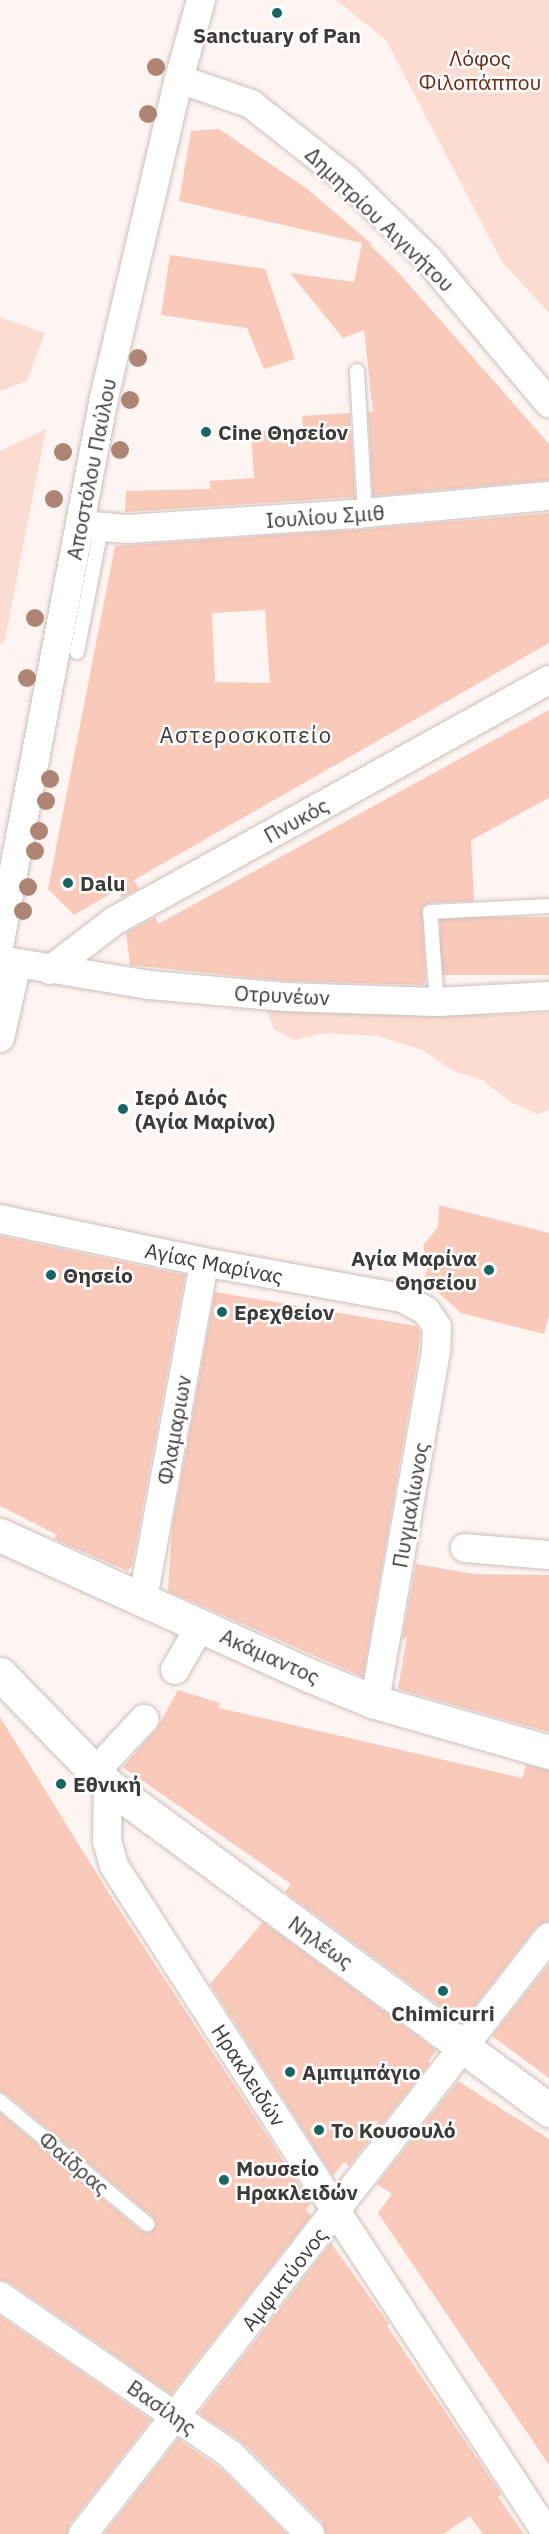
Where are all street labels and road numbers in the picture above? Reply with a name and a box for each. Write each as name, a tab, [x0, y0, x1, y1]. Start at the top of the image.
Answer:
street label: Δημητρίου Αιγινήτου	[300, 141, 460, 297]
street label: Αποστόλου Παύλου	[61, 376, 121, 562]
street label: Ιουλίου Σμιθ	[265, 499, 385, 533]
street label: Πνυκός	[259, 792, 333, 848]
street label: Οτρυνέων	[234, 980, 330, 1010]
street label: Αγίας Μαρίνας	[143, 1237, 285, 1289]
street label: Φλαμαριων	[152, 1373, 196, 1487]
street label: Πυγμαλίωνος	[387, 1440, 433, 1570]
street label: Ακάμαντος	[216, 1623, 324, 1689]
street label: Νηλέως	[284, 1910, 358, 1974]
street label: Ηρακλειδών	[207, 2019, 291, 2131]
street label: Φαίδρας	[34, 2126, 114, 2200]
street label: Αμφικτύονος	[236, 2222, 332, 2336]
street label: Βασίλης	[123, 2374, 201, 2440]

